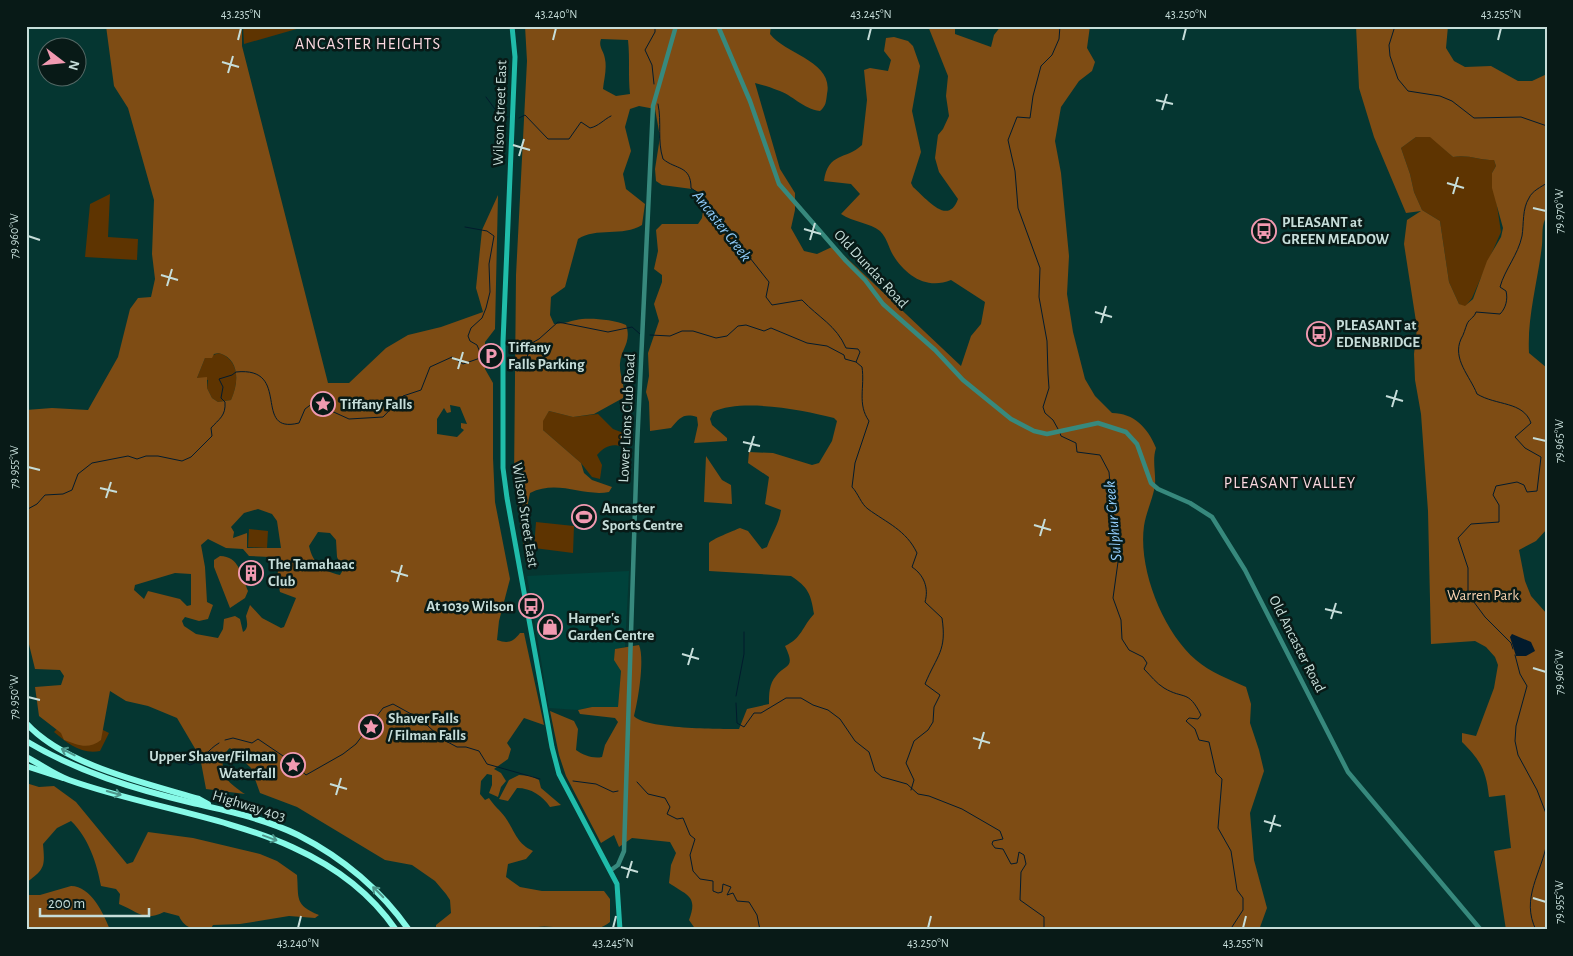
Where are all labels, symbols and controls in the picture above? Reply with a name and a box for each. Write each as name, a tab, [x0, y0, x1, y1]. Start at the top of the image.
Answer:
text: 43.235°N	[221, 8, 261, 20]
text: 43.240°N	[535, 8, 577, 20]
text: 43.245°N	[850, 8, 892, 20]
text: 43.250°N	[1165, 8, 1207, 20]
text: 43.255°N	[1481, 8, 1521, 20]
district label: ANCASTER HEIGHTS	[295, 36, 441, 52]
north arrow	[38, 38, 88, 88]
text: N	[65, 59, 82, 72]
street label: Wilson Street East	[491, 60, 509, 166]
water label: Ancaster Creek	[689, 187, 754, 264]
text: 79.970°W	[1553, 188, 1565, 233]
text: 79.960°W	[8, 213, 20, 259]
place label: PLEASANT at GREEN MEADOW	[1282, 215, 1389, 247]
bus stop icon: PLEASANT at GREEN MEADOW	[1251, 218, 1277, 244]
street label: Old Dundas Road	[831, 227, 911, 311]
place label: PLEASANT at EDENBRIDGE	[1336, 318, 1420, 350]
bus stop icon: PLEASANT at EDENBRIDGE	[1306, 321, 1332, 347]
place label: Tiffany Falls Parking	[508, 340, 585, 372]
parking icon: Tiffany Falls Parking	[478, 343, 504, 369]
street label: Lower Lions Club Road	[616, 353, 638, 483]
place icon: Tiffany Falls	[310, 391, 336, 417]
place label: Tiffany Falls	[340, 397, 413, 412]
text: 79.965°W	[1553, 419, 1565, 463]
text: 79.955°W	[8, 445, 20, 489]
street label: Wilson Street East	[509, 462, 541, 569]
district label: PLEASANT VALLEY	[1224, 475, 1356, 491]
water label: Sulphur Creek	[1102, 480, 1125, 562]
place label: Ancaster Sports Centre	[602, 501, 683, 533]
sports icon: Ancaster Sports Centre	[571, 504, 597, 530]
place label: The Tamahaac Club	[268, 557, 354, 589]
building icon: The Tamahaac Club	[238, 560, 264, 586]
park label: Warren Park	[1447, 588, 1519, 603]
bus stop icon: At 1039 Wilson	[518, 593, 544, 619]
street label: Old Ancaster Road	[1266, 593, 1328, 695]
place label: At 1039 Wilson	[426, 599, 514, 614]
place label: Harper's Garden Centre	[568, 611, 654, 643]
shop icon: Harper's Garden Centre	[537, 614, 563, 640]
text: 79.960°W	[1553, 649, 1565, 695]
text: 79.950°W	[8, 674, 20, 719]
place label: Shaver Falls / Filman Falls	[387, 711, 466, 743]
place icon: Shaver Falls / Filman Falls	[358, 714, 384, 740]
one-way arrow	[61, 747, 76, 756]
place label: Upper Shaver/Filman Waterfall	[149, 749, 276, 781]
place icon: Upper Shaver/Filman Waterfall	[280, 752, 306, 778]
one-way arrow	[106, 788, 122, 798]
street label: Highway 403	[211, 788, 287, 824]
one-way arrow	[262, 834, 277, 843]
text: 79.955°W	[1553, 880, 1565, 924]
scale bar	[40, 886, 149, 918]
one-way arrow	[372, 886, 384, 898]
text: 200 m	[48, 896, 85, 911]
text: 43.240°N	[277, 937, 319, 949]
text: 43.245°N	[592, 937, 634, 949]
text: 43.250°N	[907, 937, 949, 949]
text: 43.255°N	[1223, 937, 1263, 949]

